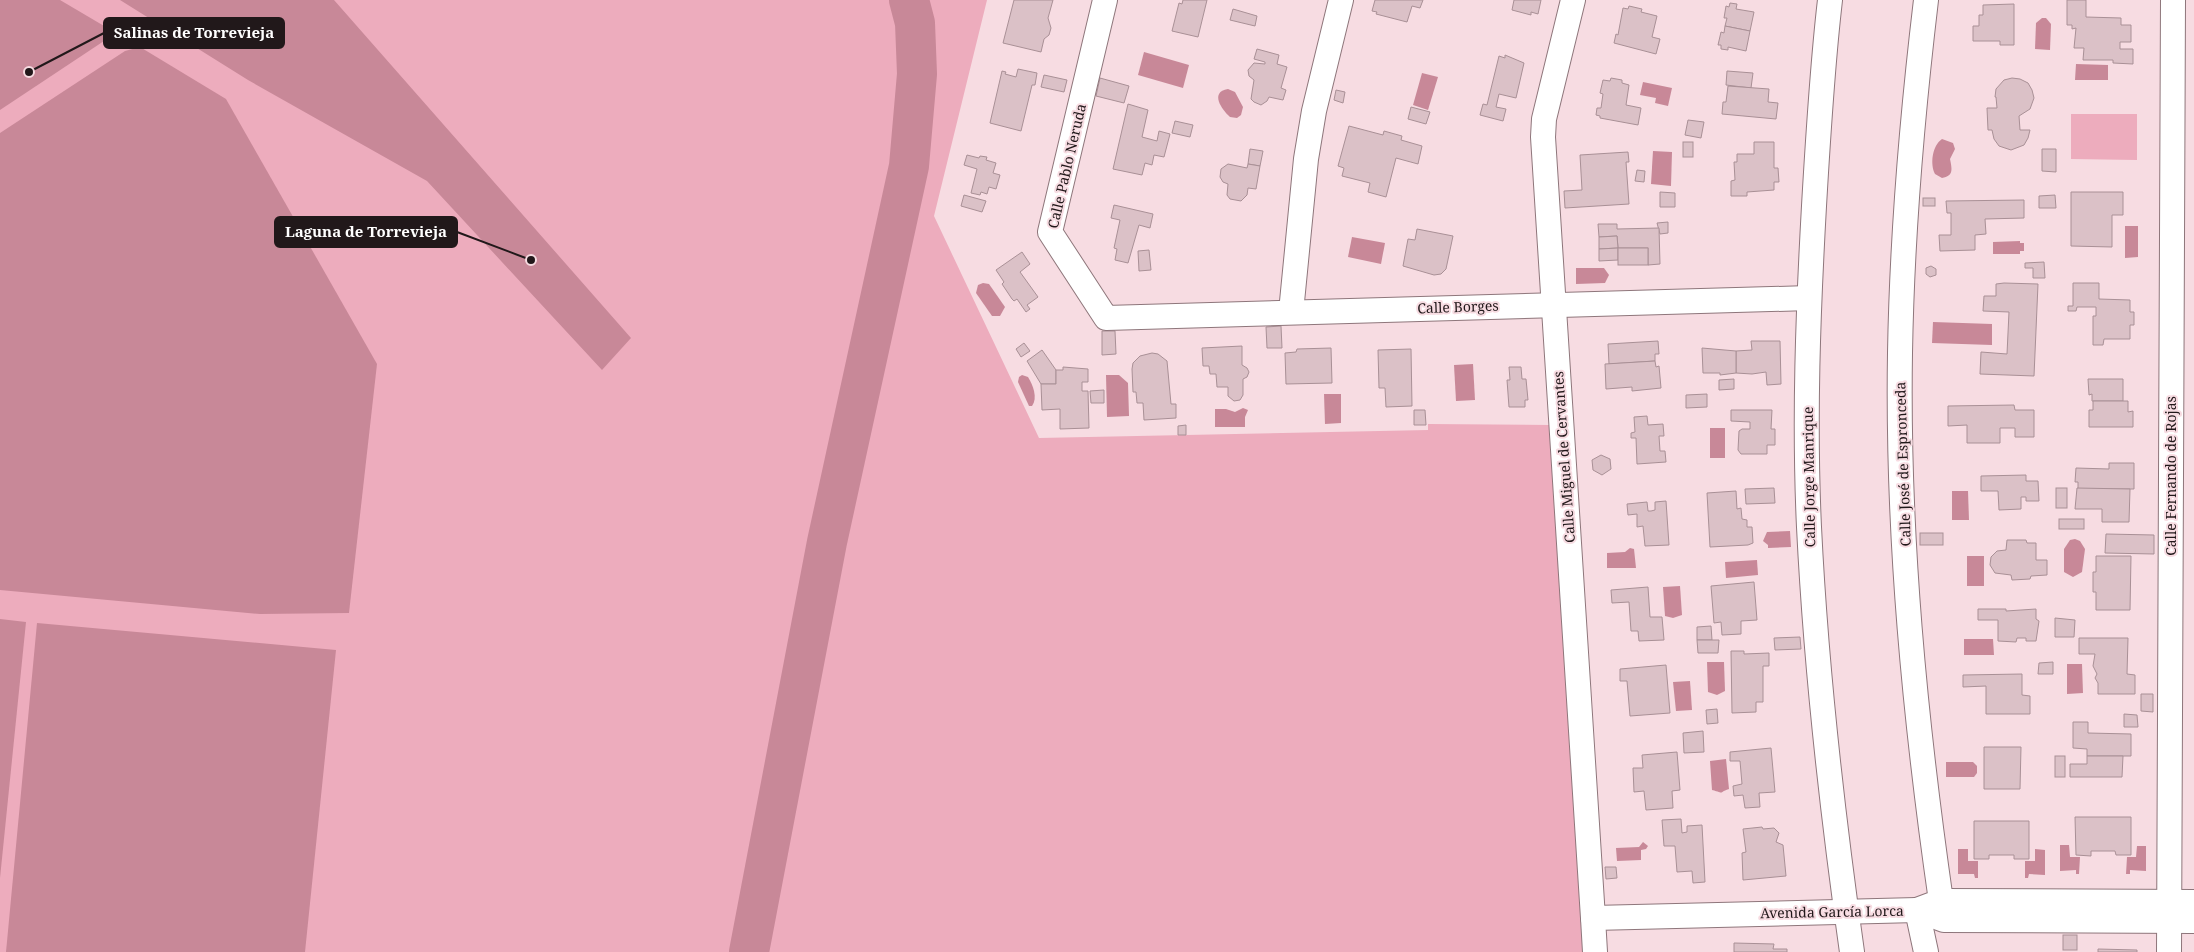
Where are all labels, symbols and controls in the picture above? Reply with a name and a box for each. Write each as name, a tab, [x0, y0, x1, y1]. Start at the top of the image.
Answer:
callout: Salinas de Torrevieja	[104, 18, 284, 48]
text: Salinas de Torrevieja	[114, 22, 274, 42]
street label: Calle Pablo Neruda	[1043, 102, 1090, 230]
callout: Laguna de Torrevieja	[275, 217, 457, 247]
text: Laguna de Torrevieja	[285, 221, 447, 241]
street label: Calle Borges	[1417, 296, 1499, 317]
street label: Calle Miguel de Cervantes	[1548, 371, 1579, 543]
street label: Calle José de Espronceda	[1890, 381, 1915, 547]
street label: Calle Fernando de Rojas	[2161, 396, 2180, 556]
street label: Calle Jorge Manrique	[1798, 406, 1819, 548]
street label: Avenida García Lorca	[1760, 901, 1904, 922]

